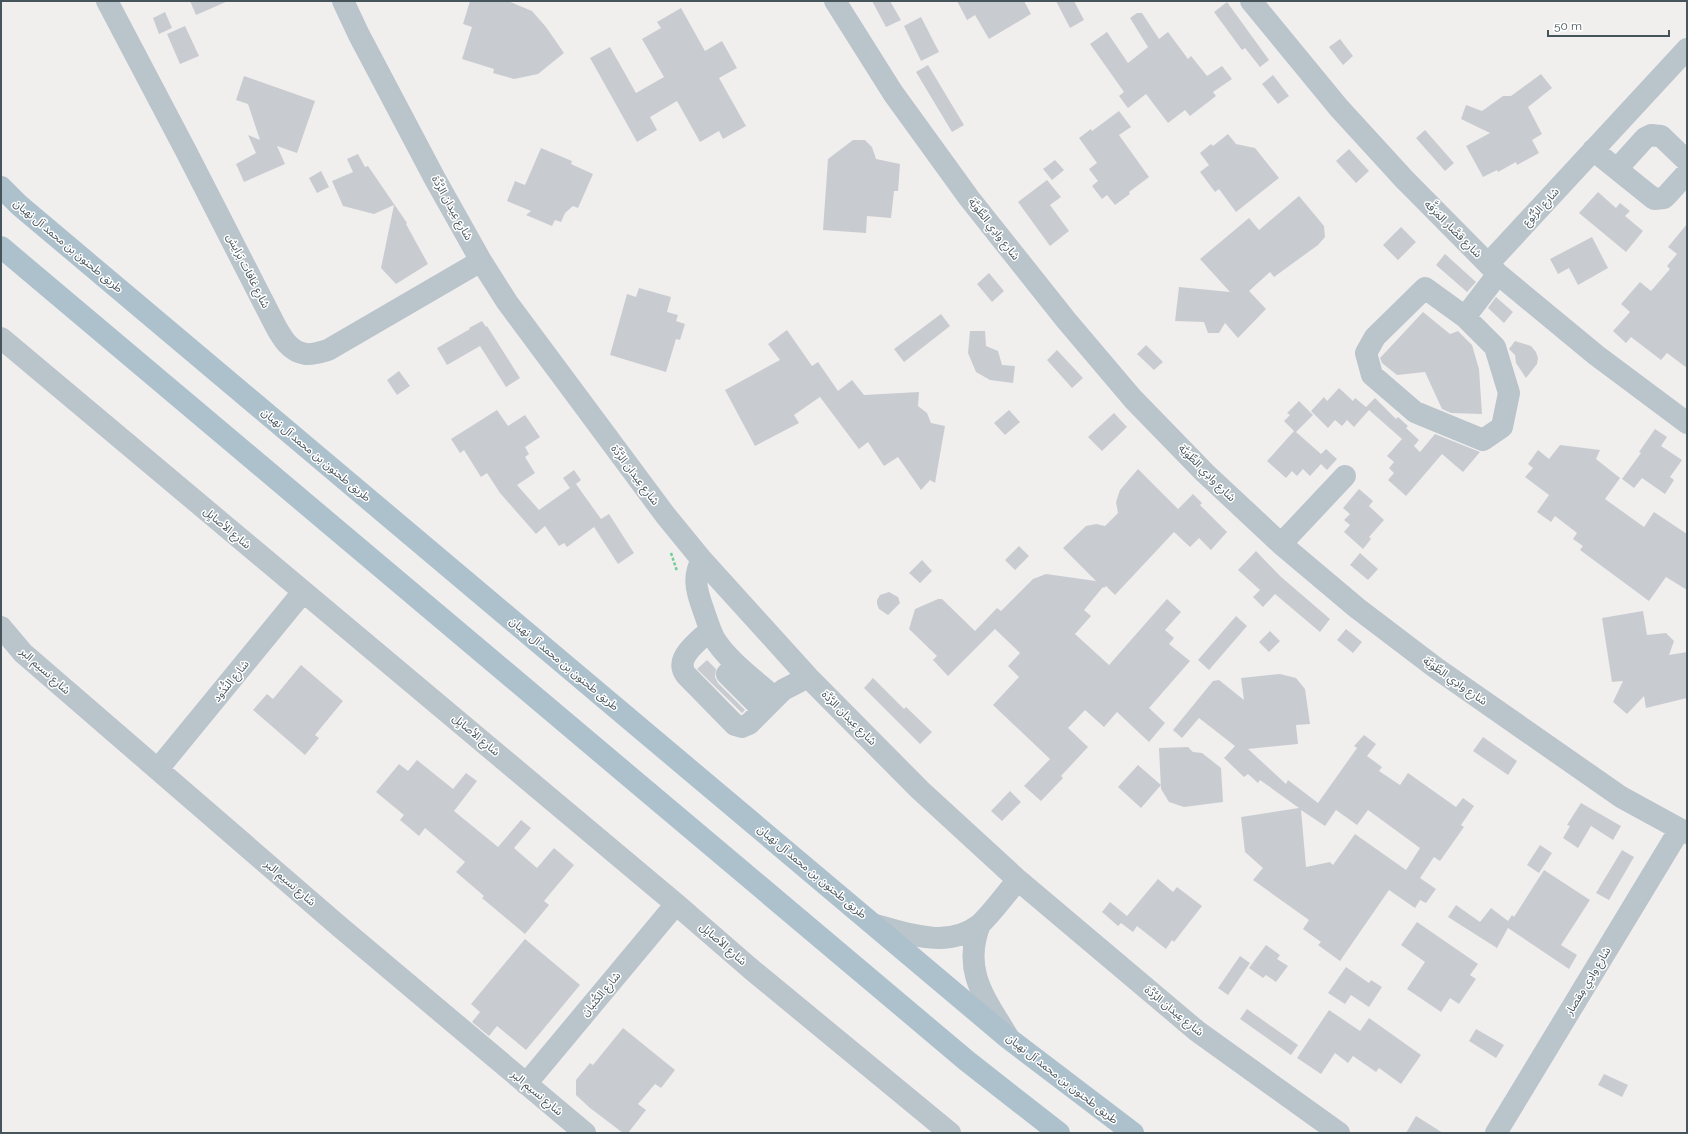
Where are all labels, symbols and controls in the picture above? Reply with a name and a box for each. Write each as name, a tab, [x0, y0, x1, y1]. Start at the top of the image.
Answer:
scale bar	[1548, 12, 1669, 38]
text: 50 m	[1554, 19, 1582, 33]
street label: شارع عِيدان الرَّدَّة	[428, 173, 475, 243]
street label: شارع الرُّبُوع	[1520, 185, 1563, 229]
street label: شارع وادِي الطِّوَيَّة	[964, 195, 1023, 265]
street label: شارع قصَّار المَرَقَّه	[1421, 196, 1487, 261]
street label: طريق طحنون بن محمد آل نهيان	[11, 197, 125, 295]
street label: شارع غافات بَرايش	[223, 232, 273, 311]
street label: طريق طحنون بن محمد آل نهيان	[259, 406, 373, 504]
street label: شارع عِيدان الرَّدَّة	[607, 442, 662, 509]
street label: شارع وادِي الطِّوَيَّة	[1174, 442, 1238, 506]
street label: شارع الأصايِل	[200, 504, 254, 553]
street label: طريق طحنون بن محمد آل نهيان	[507, 615, 621, 713]
street label: شارع نسيم البر	[15, 644, 73, 699]
street label: شارع وادِي الطِّوَيَّة	[1419, 654, 1490, 710]
street label: شارع النُّدُود	[209, 656, 253, 705]
street label: شارع عِيدان الرَّدَّة	[818, 688, 879, 749]
street label: شارع الأصايِل	[449, 711, 503, 760]
street label: طريق طحنون بن محمد آل نهيان	[755, 823, 869, 921]
street label: شارع نسيم البر	[260, 857, 318, 910]
street label: شارع الأصايِل	[696, 920, 749, 969]
street label: شارع وادِي مِقصار	[1562, 944, 1616, 1020]
street label: شارع الكُثبان	[578, 968, 624, 1019]
street label: شارع عِيدان الرَّدَّة	[1141, 983, 1206, 1040]
street label: طريق طحنون بن محمد آل نهيان	[1004, 1031, 1120, 1127]
street label: شارع نسيم البر	[507, 1067, 566, 1120]

